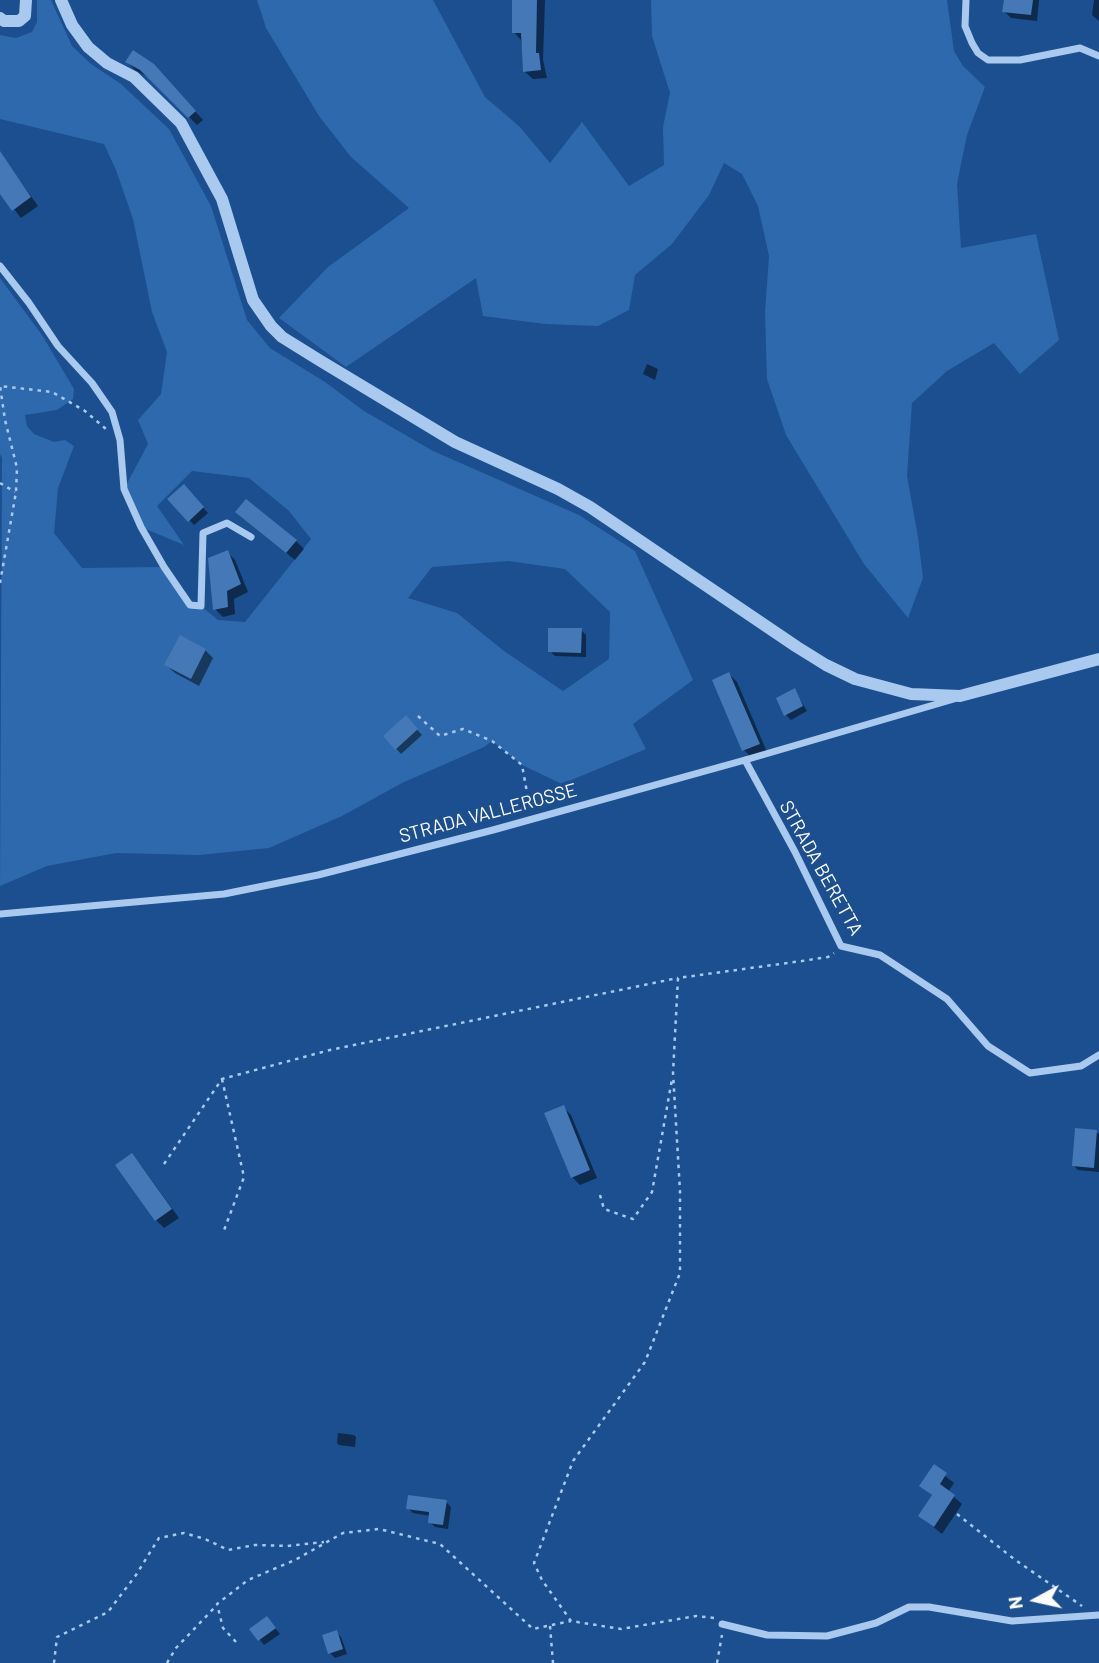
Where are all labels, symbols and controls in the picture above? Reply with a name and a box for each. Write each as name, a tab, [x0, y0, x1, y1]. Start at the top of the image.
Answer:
street label: STRADA VALLEROSSE	[397, 778, 579, 848]
street label: STRADA BERETTA	[775, 797, 867, 939]
north arrow	[1001, 1565, 1071, 1635]
text: N	[1002, 1595, 1027, 1611]

